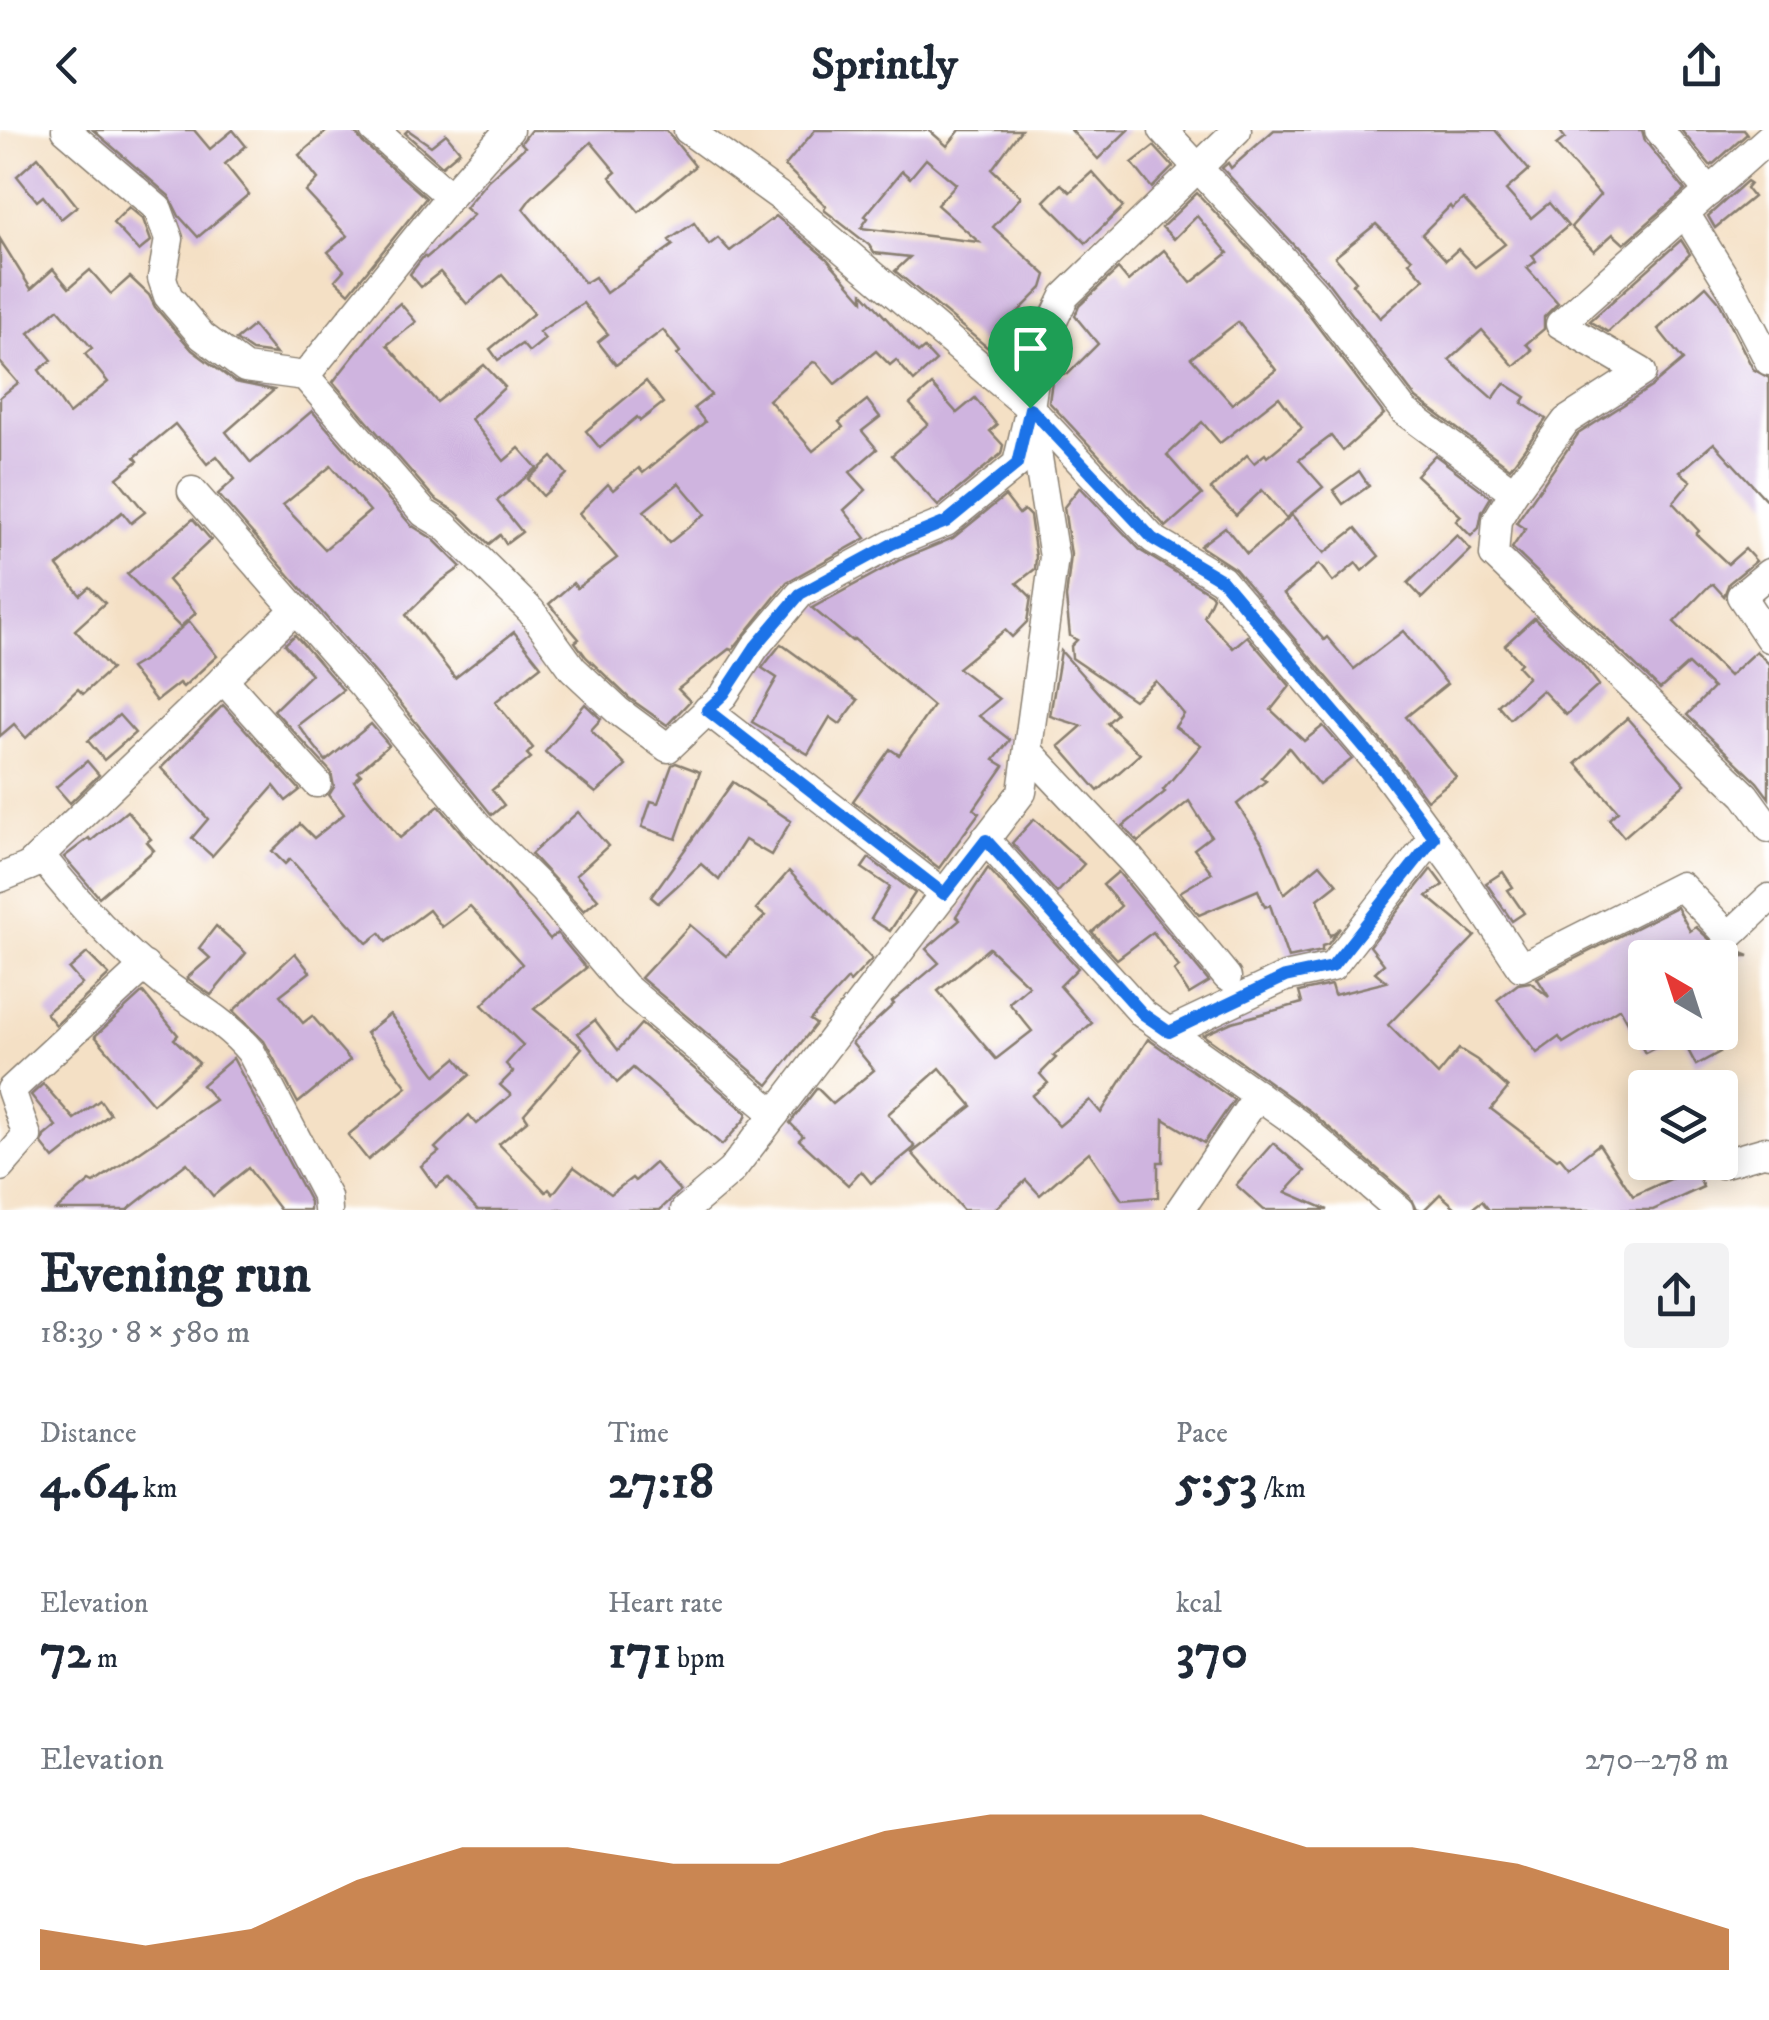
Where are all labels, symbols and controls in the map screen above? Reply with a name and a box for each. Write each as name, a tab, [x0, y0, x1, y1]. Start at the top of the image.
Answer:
text: Sprintly	[811, 37, 958, 93]
icon: back	[40, 38, 95, 93]
icon: share	[1674, 38, 1729, 93]
pin	[988, 306, 1073, 409]
icon: arrive	[1003, 321, 1058, 376]
north arrow	[1628, 940, 1738, 1050]
map controls	[1628, 940, 1738, 1180]
button: layers	[1628, 1070, 1738, 1180]
text: Evening run	[40, 1241, 311, 1310]
button: share	[1624, 1243, 1729, 1348]
text: 18:39 · 8 × 580 m	[40, 1313, 250, 1353]
text: Distance	[40, 1416, 136, 1451]
text: Time	[608, 1416, 669, 1451]
text: Pace	[1176, 1416, 1228, 1451]
text: 4.64	[40, 1451, 137, 1514]
text: 27:18	[608, 1451, 714, 1514]
text: 5:53	[1176, 1451, 1257, 1514]
text: km	[137, 1471, 178, 1506]
text: /km	[1257, 1471, 1306, 1506]
text: Elevation	[40, 1586, 148, 1621]
text: Heart rate	[608, 1586, 723, 1621]
text: kcal	[1176, 1586, 1222, 1621]
text: 72	[40, 1621, 91, 1684]
text: 171	[608, 1621, 671, 1684]
text: 370	[1176, 1621, 1248, 1684]
text: m	[91, 1641, 118, 1676]
text: bpm	[671, 1641, 725, 1676]
text: Elevation	[40, 1740, 164, 1780]
text: 270–278 m	[1584, 1740, 1729, 1780]

